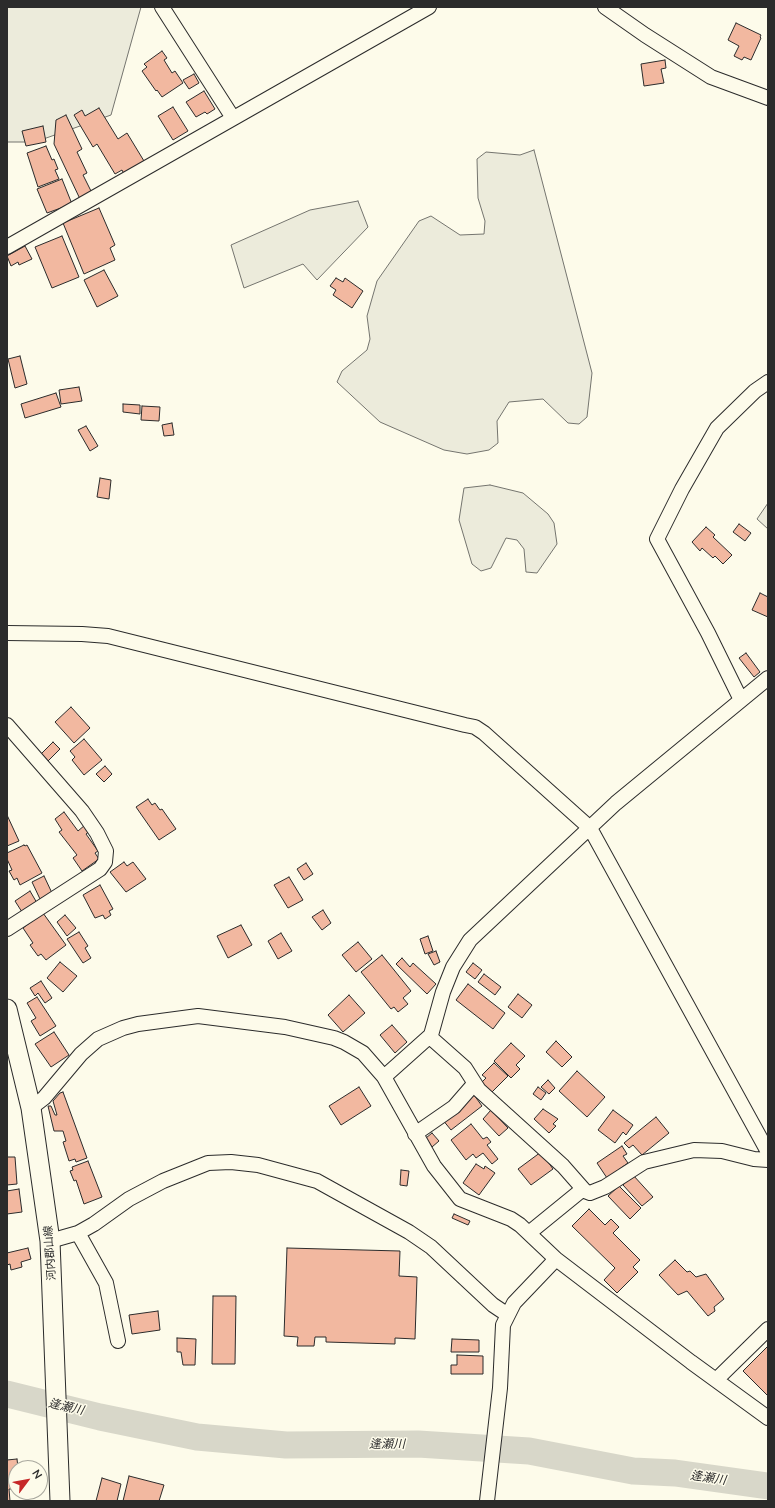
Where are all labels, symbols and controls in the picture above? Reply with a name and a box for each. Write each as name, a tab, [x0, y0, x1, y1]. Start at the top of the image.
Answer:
street label: 河内郡山線	[41, 1225, 59, 1281]
water label: 逢瀬川	[47, 1396, 85, 1418]
water label: 逢瀬川	[369, 1437, 405, 1451]
north arrow	[8, 1460, 48, 1500]
text: N	[29, 1467, 45, 1481]
water label: 逢瀬川	[689, 1468, 727, 1488]

